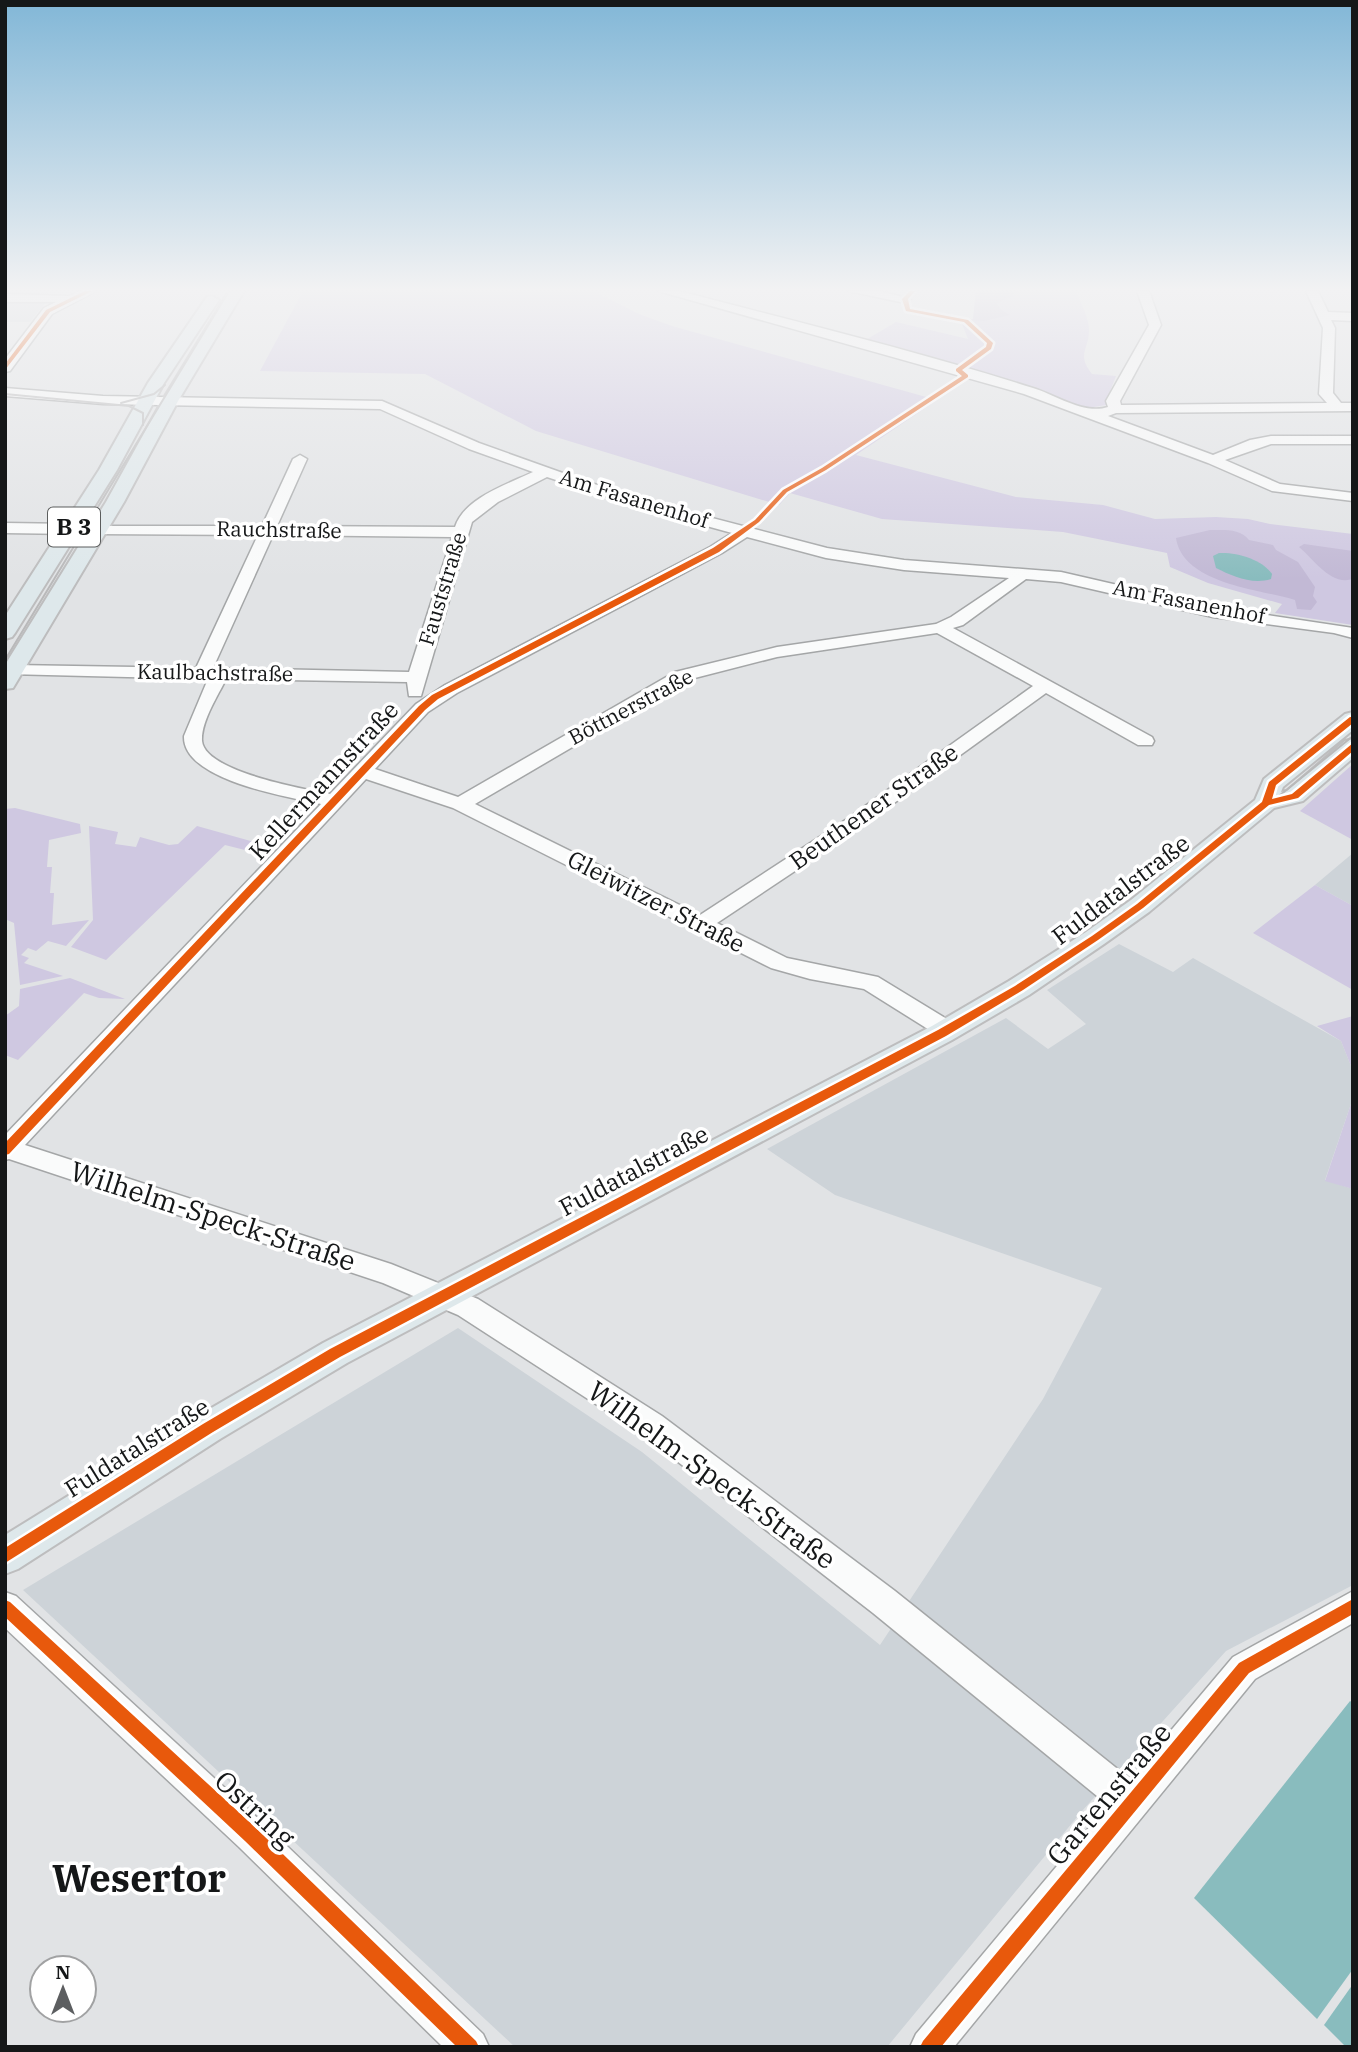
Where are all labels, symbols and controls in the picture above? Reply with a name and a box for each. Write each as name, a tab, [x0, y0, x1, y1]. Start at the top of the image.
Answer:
street label: Am Fasanenhof	[556, 462, 714, 535]
road number: B 3	[48, 508, 100, 547]
street label: Rauchstraße	[216, 514, 342, 544]
street label: Fauststraße	[412, 529, 473, 649]
street label: Am Fasanenhof	[1111, 572, 1270, 630]
street label: Kaulbachstraße	[137, 657, 293, 687]
street label: Böttnerstraße	[563, 661, 698, 751]
street label: Kellermannstraße	[241, 694, 405, 866]
street label: Beuthener Straße	[783, 736, 964, 876]
street label: Fuldatalstraße	[1045, 827, 1196, 952]
street label: Gleiwitzer Straße	[562, 843, 751, 960]
street label: Fuldatalstraße	[553, 1117, 714, 1223]
street label: Wilhelm-Speck-Straße	[66, 1152, 361, 1279]
street label: Wilhelm-Speck-Straße	[581, 1372, 844, 1577]
street label: Fuldatalstraße	[58, 1390, 215, 1504]
street label: Gartenstraße	[1038, 1715, 1179, 1873]
street label: Ostring	[207, 1762, 304, 1855]
district label: Wesertor	[52, 1853, 226, 1902]
north arrow	[28, 1954, 98, 2024]
text: N	[55, 1960, 71, 1984]

